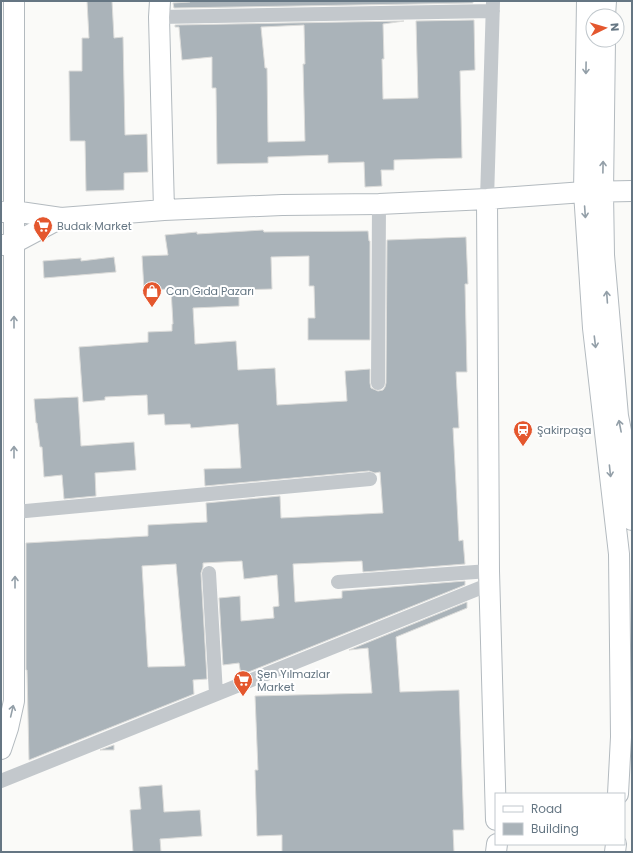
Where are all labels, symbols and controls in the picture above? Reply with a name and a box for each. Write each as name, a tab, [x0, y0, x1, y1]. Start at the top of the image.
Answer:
north arrow	[585, 8, 625, 48]
text: N	[607, 22, 623, 32]
one-way arrow	[582, 61, 590, 74]
one-way arrow	[600, 161, 607, 174]
one-way arrow	[582, 205, 589, 218]
supermarket icon: Budak Market	[32, 215, 54, 243]
place label: Budak Market	[57, 218, 132, 234]
shop icon: Can Gıda Pazarı	[141, 280, 163, 308]
place label: Can Gıda Pazarı	[166, 283, 254, 299]
one-way arrow	[604, 291, 611, 304]
one-way arrow	[10, 316, 18, 329]
one-way arrow	[591, 335, 599, 348]
station icon: Şakirpaşa	[512, 419, 534, 447]
one-way arrow	[616, 420, 624, 433]
place label: Şakirpaşa	[537, 422, 591, 438]
one-way arrow	[11, 446, 18, 459]
one-way arrow	[606, 464, 613, 477]
one-way arrow	[11, 576, 19, 589]
place label: Şen Yılmazlar Market	[257, 666, 330, 695]
supermarket icon: Şen Yılmazlar Market	[232, 669, 254, 697]
one-way arrow	[9, 705, 16, 718]
legend	[495, 793, 625, 845]
text: Road	[531, 800, 562, 817]
text: Building	[531, 820, 579, 837]

